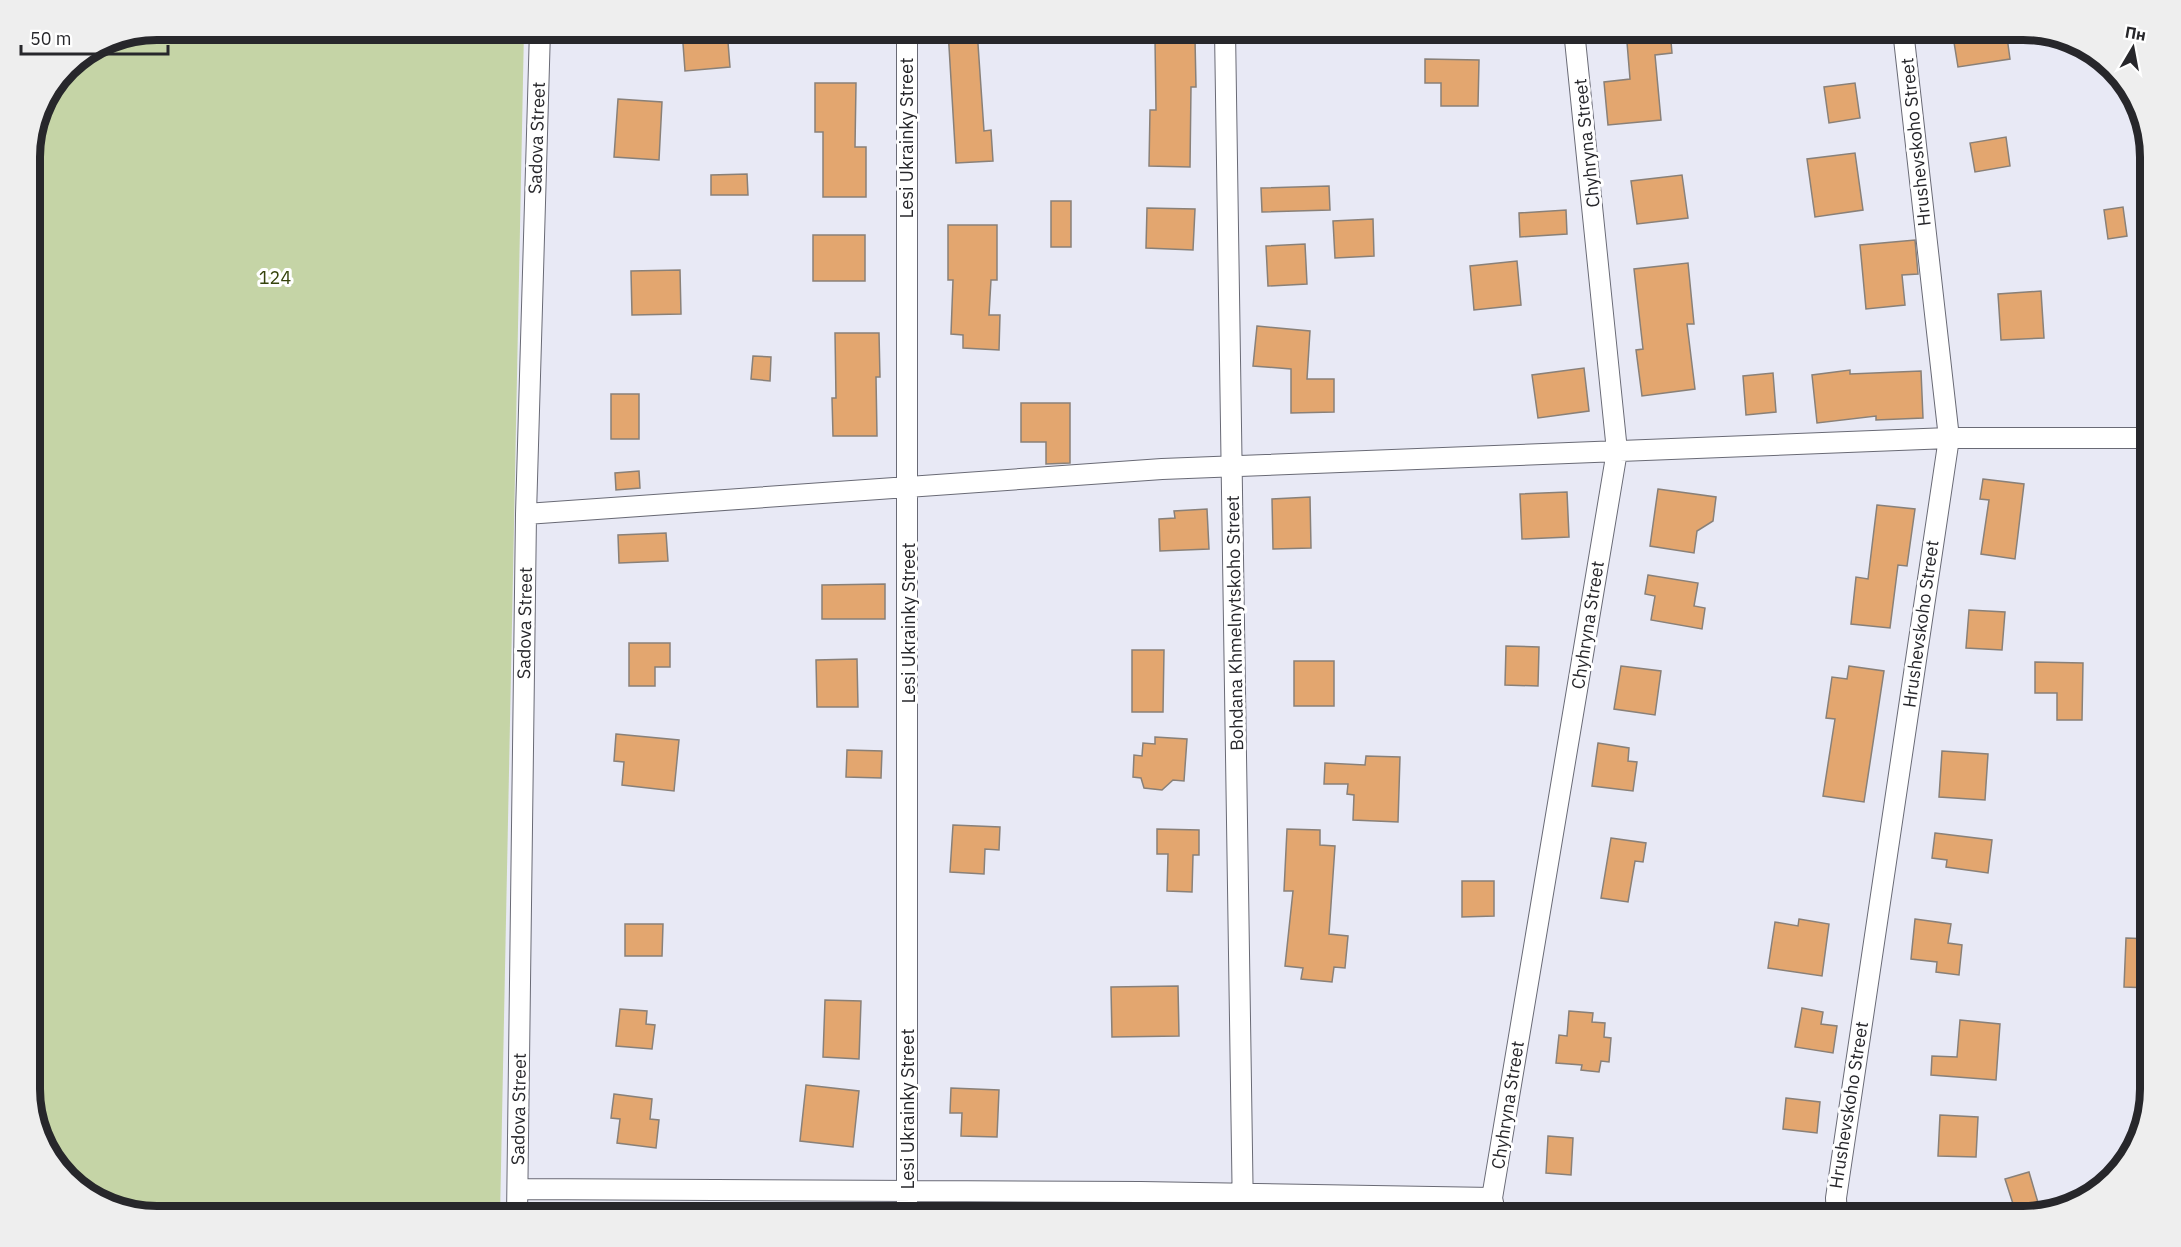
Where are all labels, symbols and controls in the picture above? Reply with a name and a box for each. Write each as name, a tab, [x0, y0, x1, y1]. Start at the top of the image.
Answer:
scale bar	[21, 18, 168, 56]
north arrow	[2103, 18, 2163, 78]
text: Пн	[2123, 22, 2148, 45]
text: 50 m	[30, 27, 72, 50]
street label: Hrushevskoho Street	[1895, 57, 1936, 227]
street label: Lesi Ukrainky Street	[895, 58, 918, 218]
street label: Chyhryna Street	[1568, 77, 1605, 209]
street label: Sadova Street	[523, 81, 550, 195]
park label: 124	[259, 266, 291, 289]
street label: Bohdana Khmelnytskoho Street	[1221, 495, 1248, 751]
street label: Hrushevskoho Street	[1897, 539, 1944, 709]
street label: Lesi Ukrainky Street	[897, 543, 920, 703]
street label: Chyhryna Street	[1566, 559, 1609, 691]
street label: Sadova Street	[512, 567, 537, 679]
street label: Hrushevskoho Street	[1824, 1020, 1873, 1190]
street label: Lesi Ukrainky Street	[896, 1029, 919, 1189]
street label: Chyhryna Street	[1486, 1039, 1529, 1171]
street label: Sadova Street	[506, 1053, 531, 1165]

